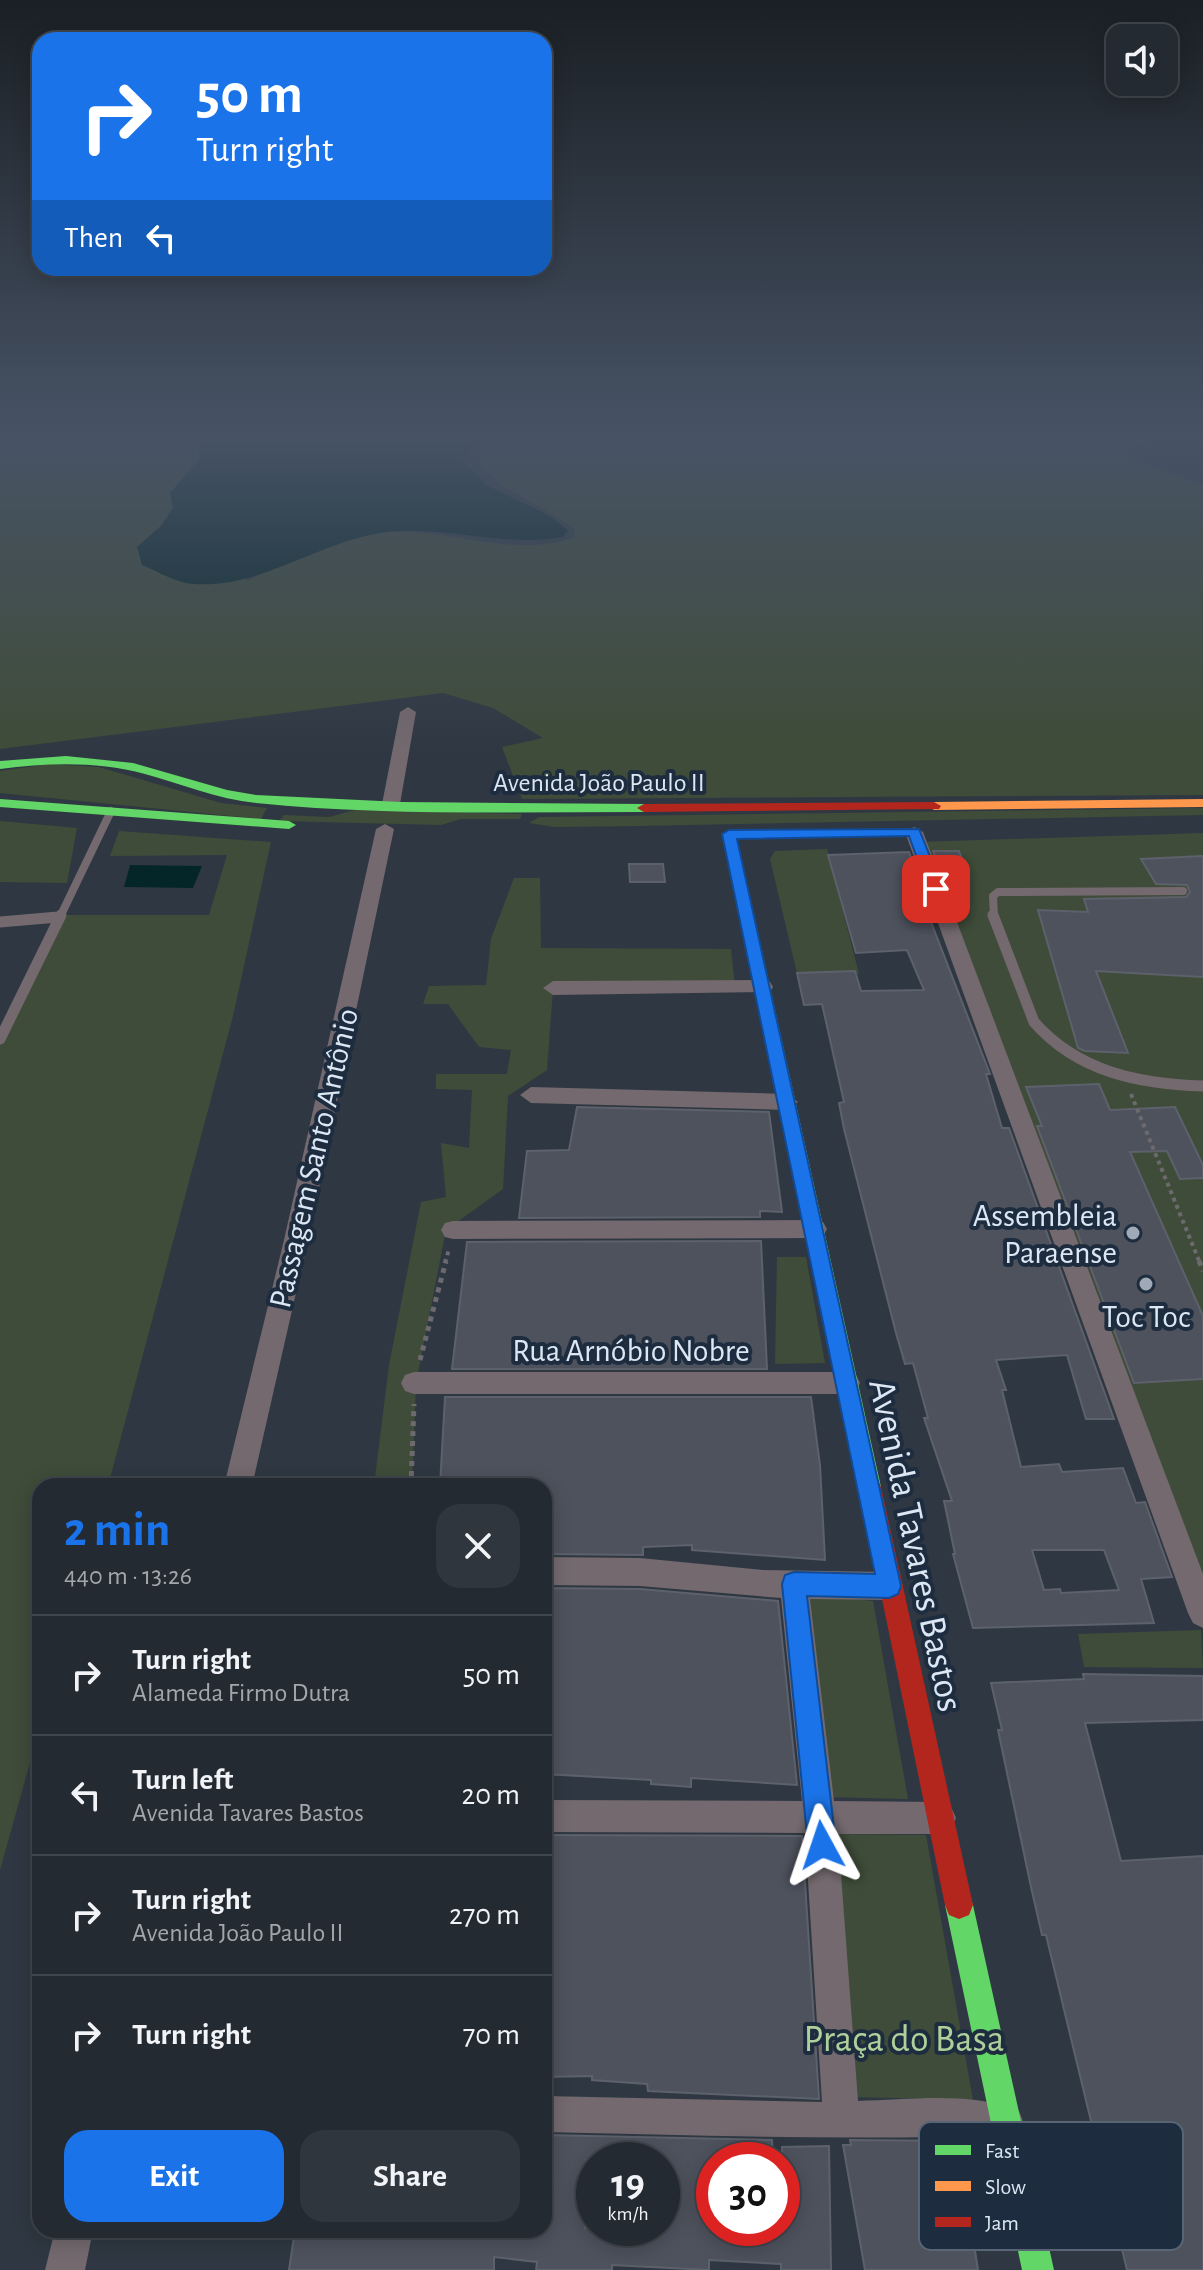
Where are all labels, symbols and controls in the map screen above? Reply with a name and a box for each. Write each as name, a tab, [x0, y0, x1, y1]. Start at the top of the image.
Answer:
map controls	[1106, 24, 1178, 96]
button: sound	[1106, 24, 1178, 96]
icon: right	[64, 64, 168, 168]
text: 50 m	[196, 67, 303, 123]
text: Turn right	[196, 132, 333, 168]
icon: left	[139, 216, 183, 260]
text: Then	[64, 223, 123, 253]
street label: Avenida João Paulo II	[493, 770, 705, 796]
pin	[902, 855, 970, 923]
icon: arrive	[914, 867, 958, 911]
street label: Passagem Santo Antônio	[264, 1005, 364, 1311]
place label: Assembleia Paraense	[973, 1200, 1117, 1269]
marker: Assembleia Paraense	[1124, 1224, 1142, 1242]
marker: Toc Toc	[1137, 1275, 1155, 1293]
place label: Toc Toc	[1102, 1301, 1190, 1333]
street label: Rua Arnóbio Nobre	[512, 1335, 750, 1367]
street label: Avenida Tavares Bastos	[861, 1376, 969, 1715]
button: close	[436, 1504, 520, 1588]
text: 2 min	[64, 1507, 171, 1555]
text: 440 m · 13:26	[64, 1563, 192, 1589]
text: Turn right	[132, 1645, 251, 1675]
icon: right	[64, 1653, 108, 1697]
text: 50 m	[463, 1660, 520, 1690]
text: Alameda Firmo Dutra	[132, 1680, 350, 1706]
text: Turn left	[132, 1765, 233, 1795]
icon: left	[64, 1773, 108, 1817]
text: 20 m	[462, 1780, 520, 1810]
text: Avenida Tavares Bastos	[132, 1800, 364, 1826]
position arrow	[780, 1803, 864, 1887]
text: Turn right	[132, 1885, 251, 1915]
icon: right	[64, 1893, 108, 1937]
text: 270 m	[449, 1900, 520, 1930]
text: Avenida João Paulo II	[132, 1920, 344, 1946]
icon: right	[64, 2013, 108, 2057]
text: Turn right	[132, 2020, 251, 2050]
text: 70 m	[463, 2020, 520, 2050]
park label: Praça do Basa	[804, 2021, 1004, 2059]
legend	[919, 2122, 1183, 2250]
button: Exit	[64, 2130, 284, 2222]
button: Share	[300, 2130, 520, 2222]
text: Fast	[985, 2140, 1019, 2162]
speed limit sign: 30	[696, 2142, 800, 2246]
text: 19	[611, 2164, 645, 2204]
text: Slow	[985, 2176, 1026, 2198]
text: km/h	[607, 2204, 649, 2224]
text: Jam	[985, 2212, 1019, 2234]

